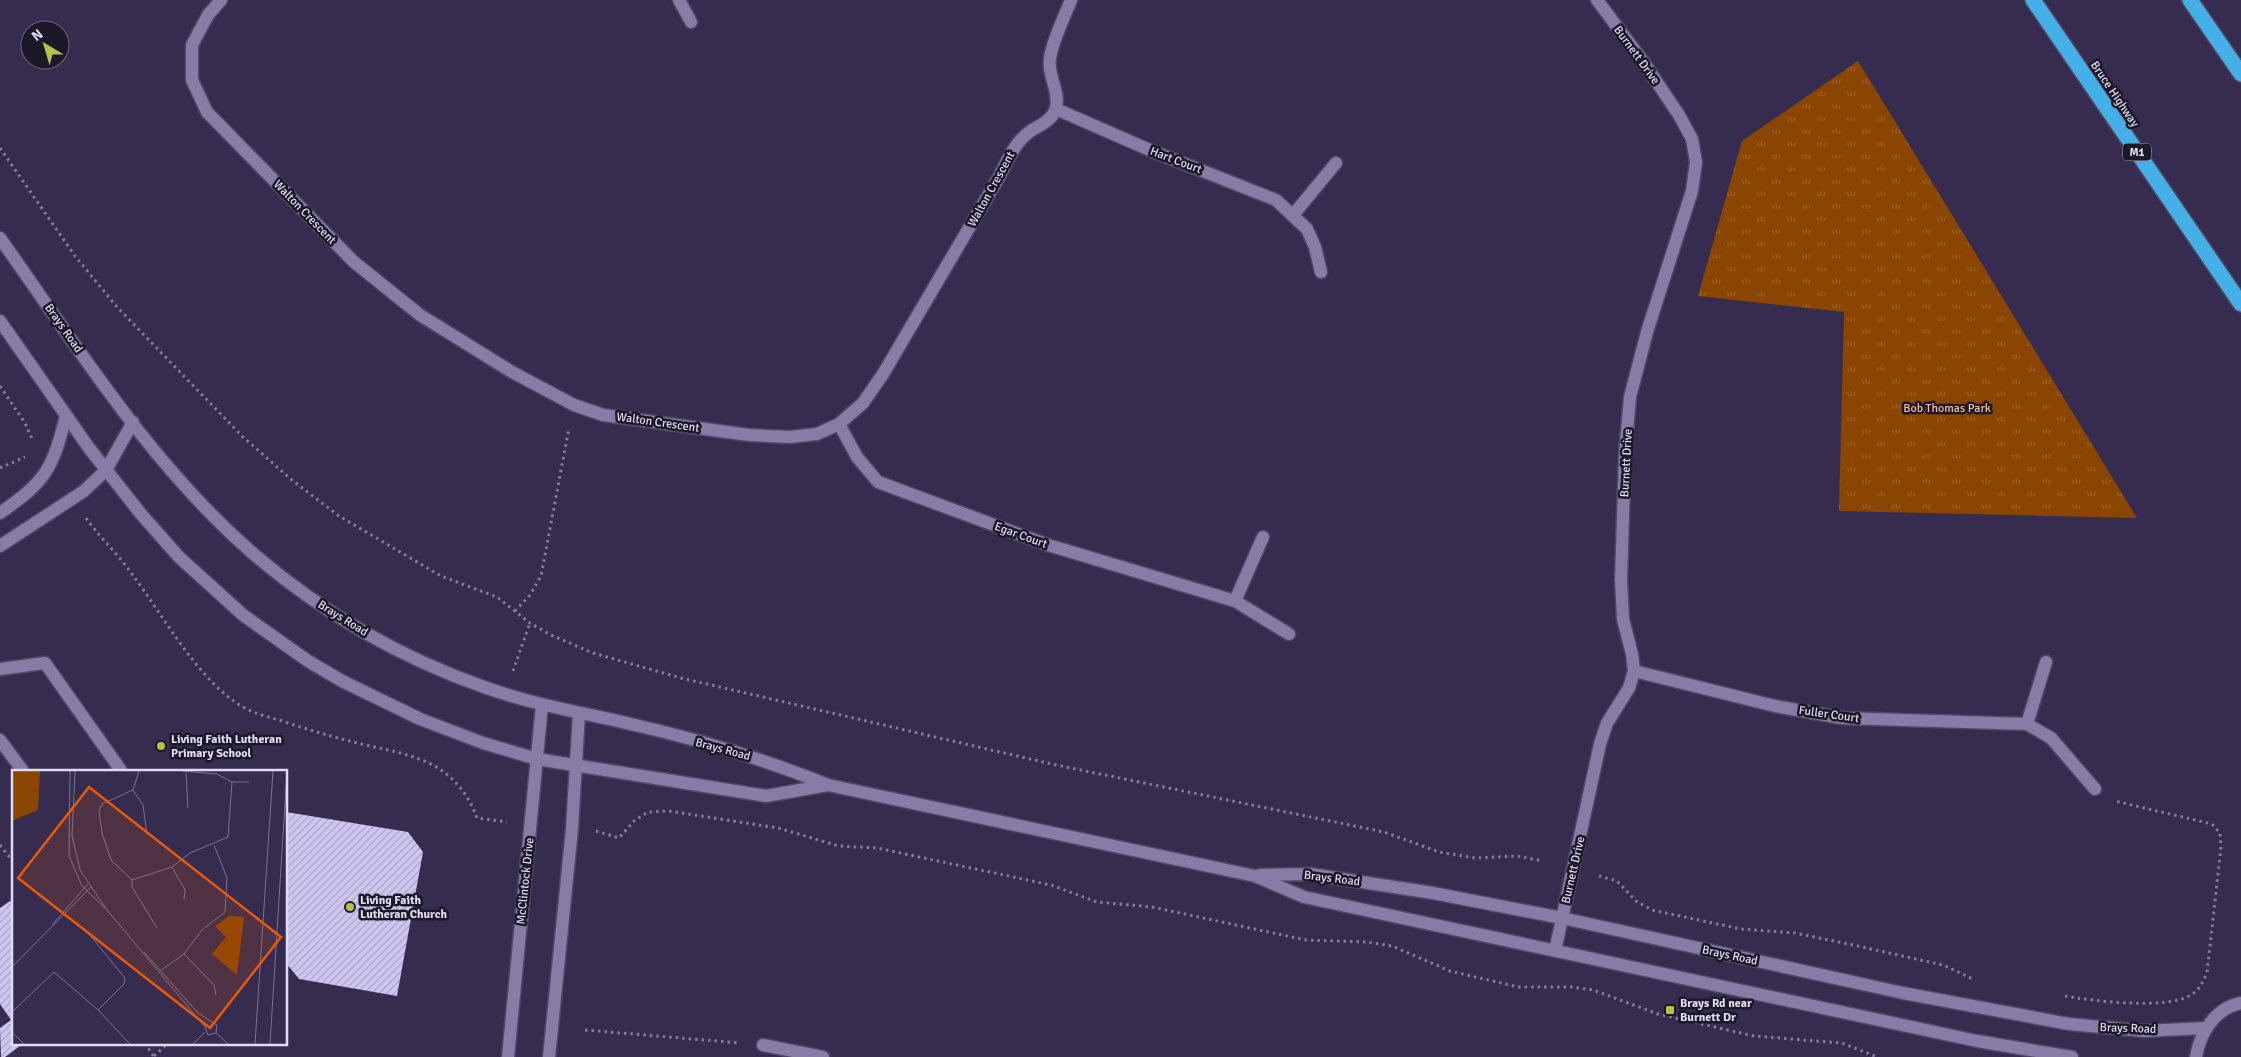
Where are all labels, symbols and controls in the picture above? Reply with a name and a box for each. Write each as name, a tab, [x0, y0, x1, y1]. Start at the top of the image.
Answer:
north arrow	[20, 20, 70, 70]
street label: Burnett Drive	[1610, 23, 1663, 87]
text: N	[28, 25, 46, 45]
street label: Bruce Highway	[2087, 58, 2142, 130]
street label: Hart Court	[1148, 144, 1204, 177]
road number: M1	[2123, 144, 2151, 160]
street label: Walton Crescent	[965, 149, 1018, 230]
street label: Walton Crescent	[270, 177, 339, 248]
street label: Brays Road	[41, 301, 86, 356]
park label: Bob Thomas Park	[1903, 401, 1991, 416]
street label: Walton Crescent	[615, 409, 700, 436]
street label: Burnett Drive	[1617, 428, 1636, 498]
street label: Egar Court	[992, 519, 1049, 552]
street label: Brays Road	[315, 597, 371, 640]
street label: Fuller Court	[1798, 703, 1860, 726]
place label: Living Faith Lutheran Primary School	[171, 732, 282, 761]
street label: Brays Road	[694, 735, 752, 764]
marker: Living Faith Lutheran Primary School	[155, 740, 167, 752]
inset map	[12, 770, 288, 1044]
street label: Burnett Drive	[1558, 835, 1589, 905]
street label: McClintock Drive	[513, 837, 538, 925]
street label: Brays Road	[1303, 868, 1361, 889]
place label: Living Faith Lutheran Church	[360, 893, 447, 922]
marker: Living Faith Lutheran Church	[344, 901, 356, 913]
street label: Brays Road	[1701, 942, 1759, 969]
place label: Brays Rd near Burnett Dr	[1680, 996, 1752, 1025]
marker: Brays Rd near Burnett Dr	[1664, 1004, 1676, 1016]
street label: Brays Road	[2099, 1020, 2156, 1037]

